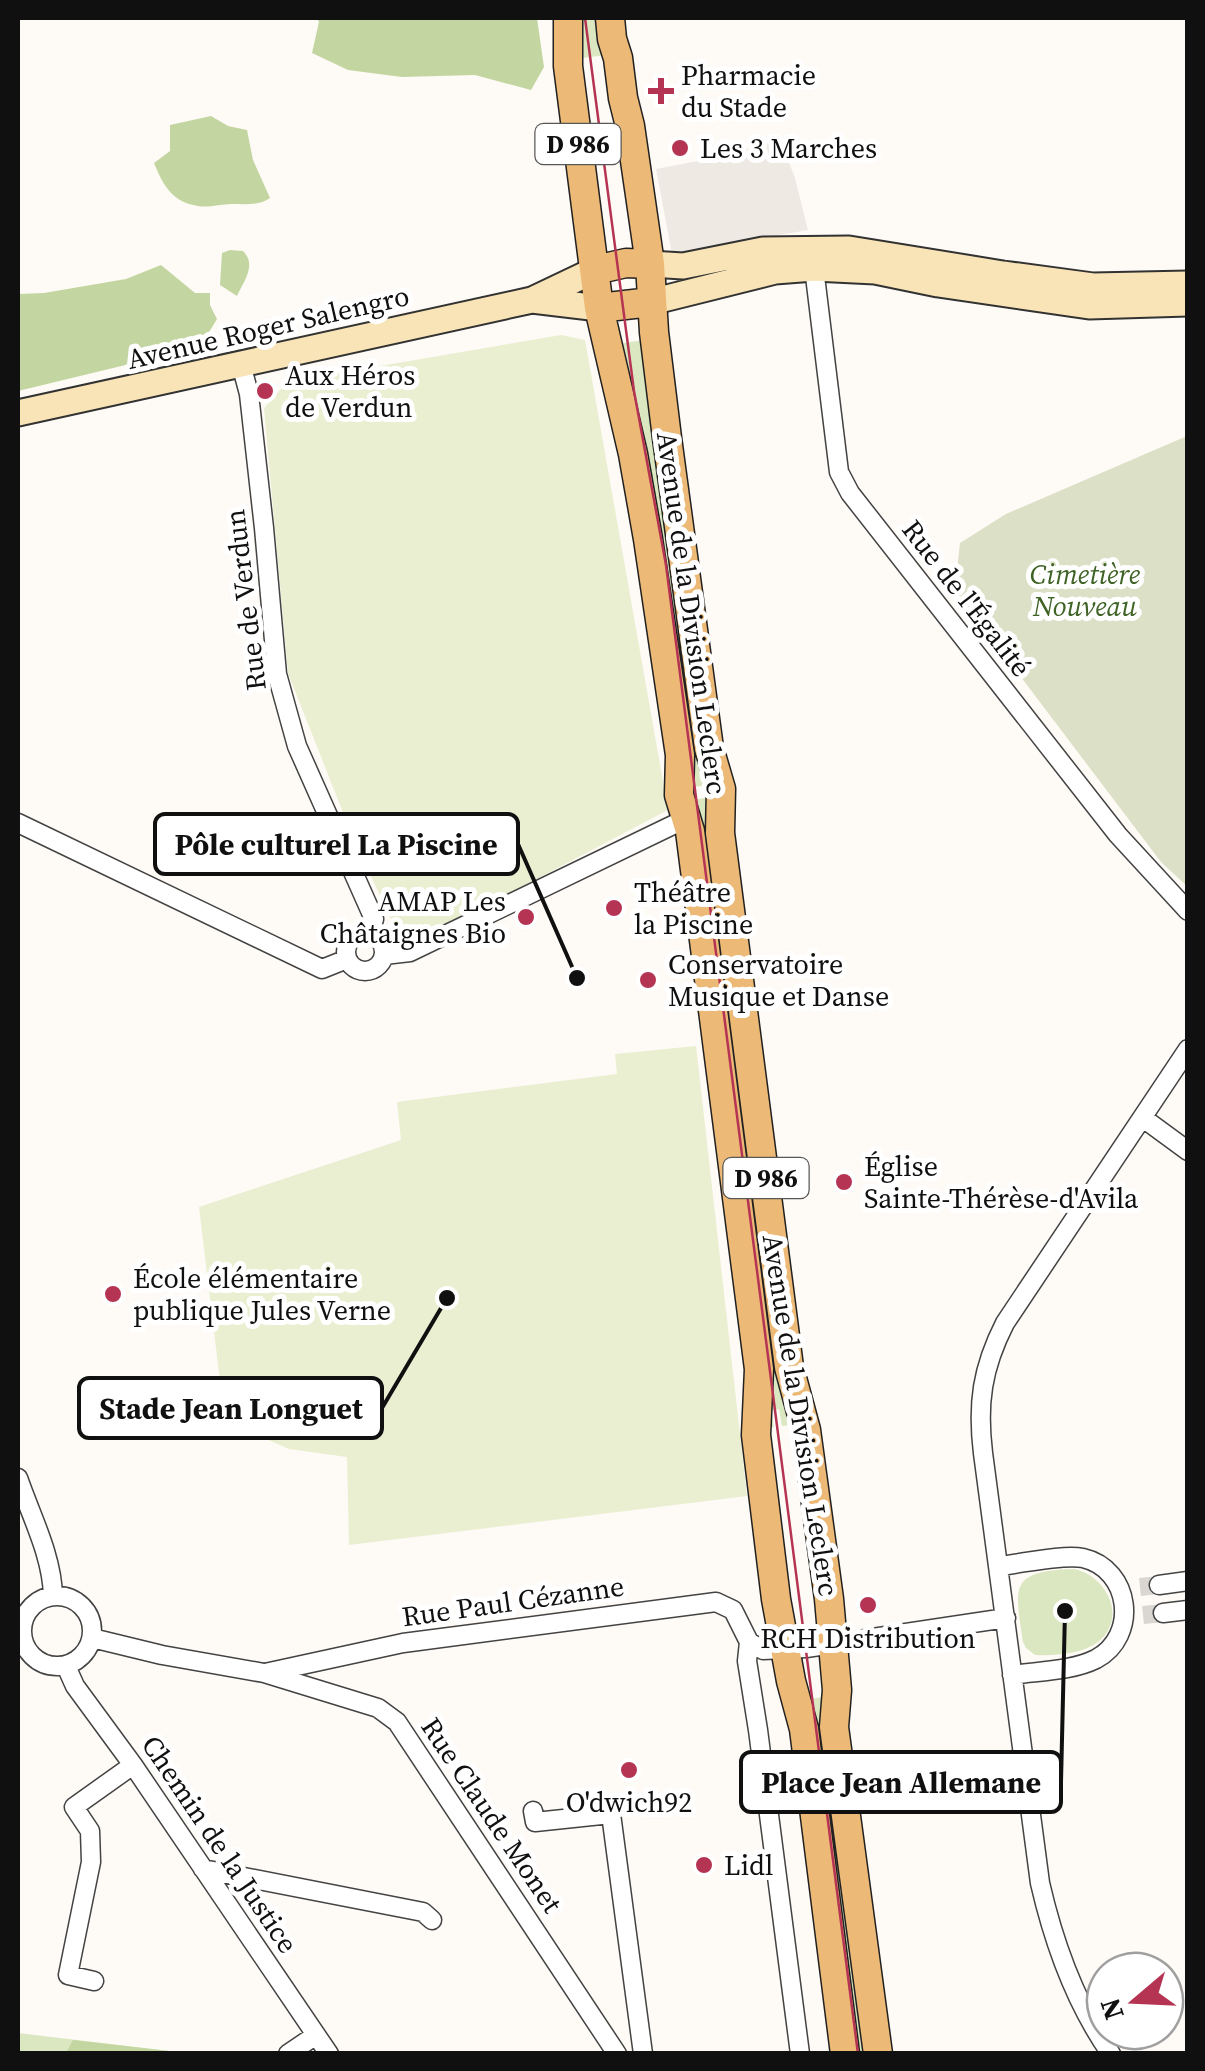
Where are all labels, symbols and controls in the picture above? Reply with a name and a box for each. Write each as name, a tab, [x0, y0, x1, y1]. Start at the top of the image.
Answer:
place label: Pharmacie du Stade	[681, 56, 816, 126]
marker: Pharmacie du Stade	[650, 80, 672, 102]
road number: D 986	[536, 124, 620, 164]
place label: Les 3 Marches	[700, 129, 877, 167]
marker: Les 3 Marches	[669, 137, 691, 159]
street label: Avenue Roger Salengro	[123, 276, 413, 378]
place label: Aux Héros de Verdun	[285, 356, 415, 426]
marker: Aux Héros de Verdun	[254, 380, 276, 402]
street label: Avenue de la Division Leclerc	[648, 429, 736, 797]
street label: Rue de Verdun	[215, 507, 275, 693]
street label: Rue de l'Égalité	[894, 512, 1040, 684]
park label: Cimetière Nouveau	[1030, 555, 1141, 625]
callout: Pôle culturel La Piscine	[155, 814, 518, 874]
text: Pôle culturel La Piscine	[174, 824, 498, 865]
place label: Théâtre la Piscine	[634, 873, 753, 943]
place label: AMAP Les Châtaignes Bio	[320, 882, 506, 952]
marker: Théâtre la Piscine	[603, 897, 625, 919]
marker: AMAP Les Châtaignes Bio	[515, 906, 537, 928]
place label: Conservatoire Musique et Danse	[668, 945, 889, 1015]
marker: Conservatoire Musique et Danse	[637, 969, 659, 991]
place label: Église Sainte-Thérèse-d'Avila	[864, 1147, 1139, 1217]
road number: D 986	[724, 1158, 808, 1198]
marker: Église Sainte-Thérèse-d'Avila	[833, 1171, 855, 1193]
street label: Avenue de la Division Leclerc	[754, 1231, 848, 1599]
place label: École élémentaire publique Jules Verne	[133, 1259, 391, 1329]
marker: École élémentaire publique Jules Verne	[102, 1283, 124, 1305]
callout: Stade Jean Longuet	[79, 1378, 382, 1438]
text: Stade Jean Longuet	[99, 1388, 363, 1429]
street label: Rue Paul Cézanne	[400, 1567, 626, 1635]
marker: RCH Distribution	[857, 1594, 879, 1616]
place label: RCH Distribution	[760, 1619, 976, 1657]
street label: Rue Claude Monet	[413, 1710, 572, 1921]
street label: Chemin de la Justice	[133, 1728, 307, 1960]
callout: Place Jean Allemane	[741, 1752, 1061, 1812]
marker: O'dwich92	[618, 1759, 640, 1781]
text: Place Jean Allemane	[761, 1762, 1041, 1803]
place label: O'dwich92	[566, 1783, 692, 1821]
place label: Lidl	[724, 1846, 773, 1884]
marker: Lidl	[693, 1854, 715, 1876]
north arrow	[1085, 1951, 1185, 2051]
text: N	[1090, 1993, 1133, 2025]

